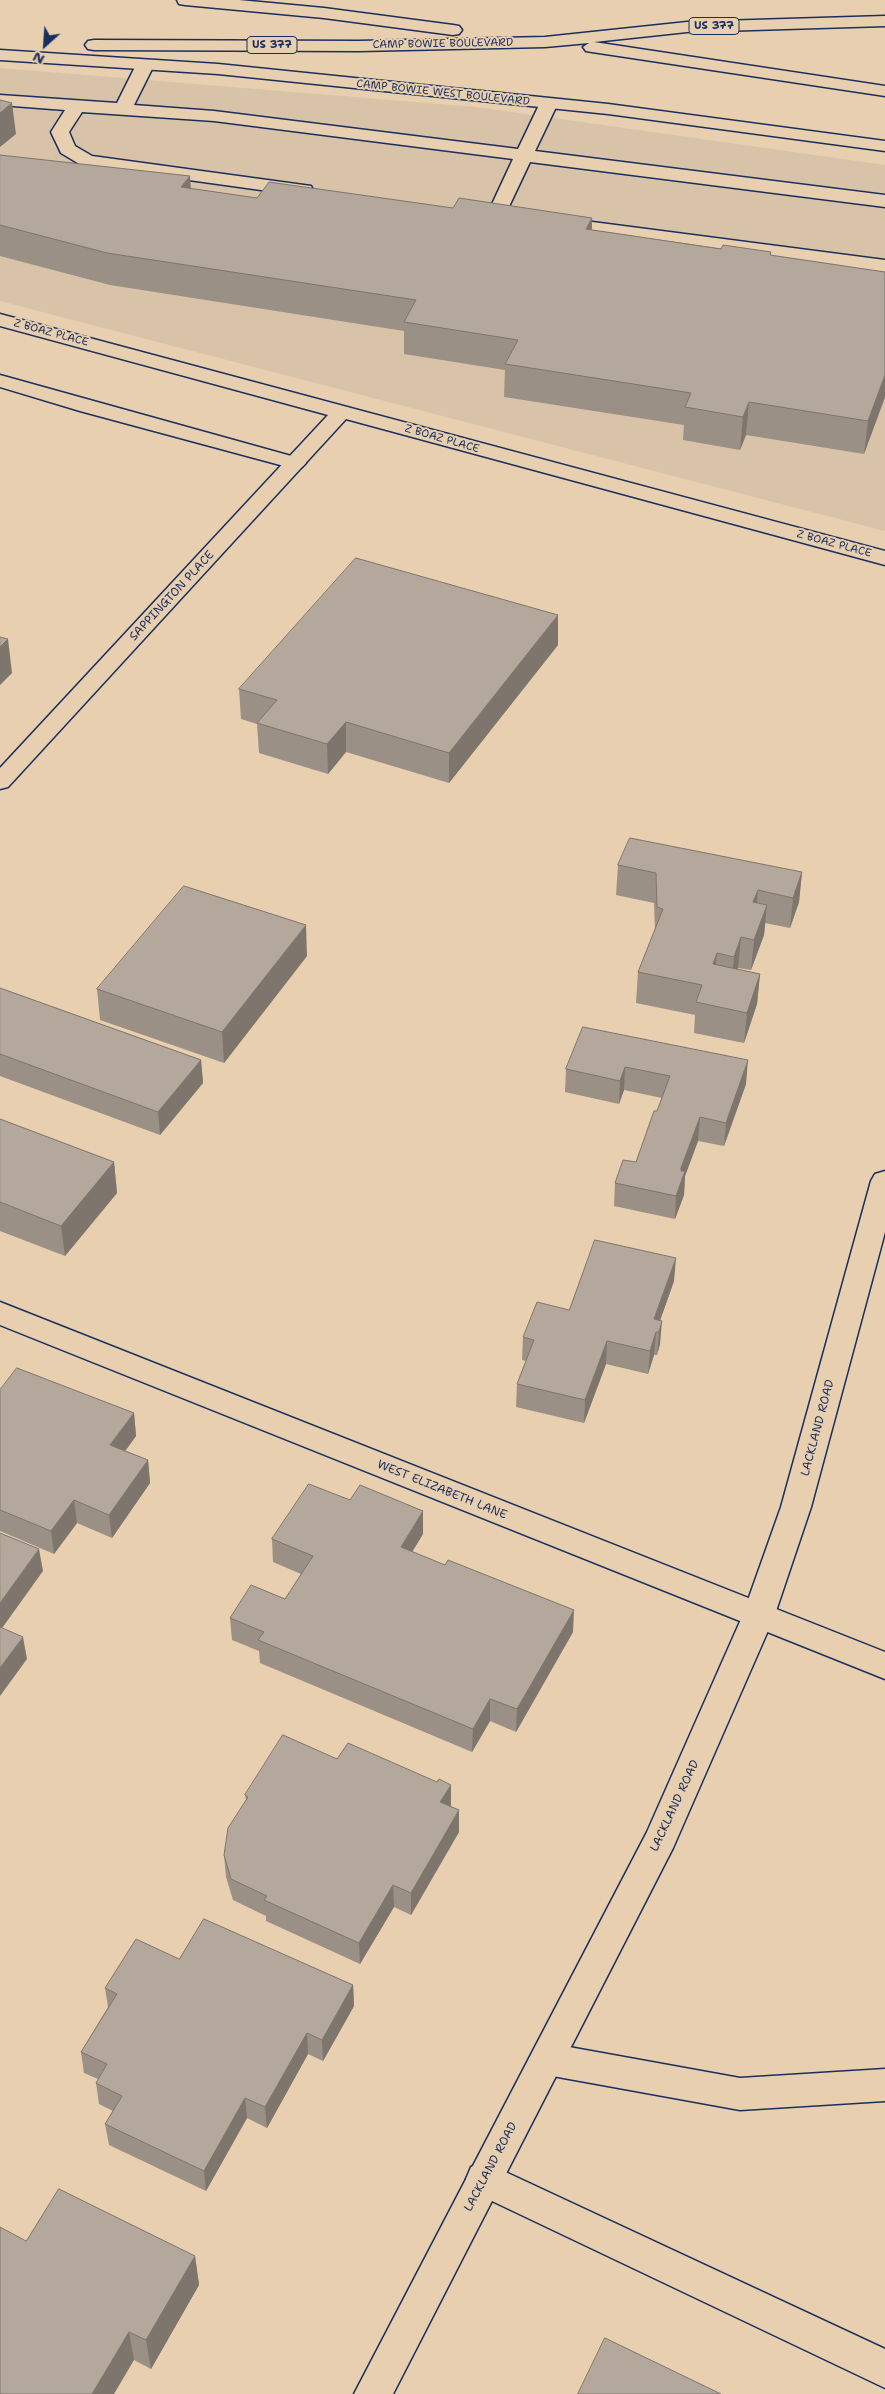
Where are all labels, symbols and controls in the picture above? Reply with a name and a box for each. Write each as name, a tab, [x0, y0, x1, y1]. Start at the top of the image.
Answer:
road number: US 377	[689, 18, 739, 34]
north arrow	[20, 20, 70, 70]
road number: US 377	[247, 36, 297, 54]
street label: CAMP BOWIE BOULEVARD	[373, 36, 513, 52]
text: N	[29, 48, 47, 69]
street label: CAMP BOWIE WEST BOULEVARD	[356, 77, 530, 109]
street label: Z BOAZ PLACE	[12, 317, 90, 349]
street label: Z BOAZ PLACE	[403, 422, 481, 456]
street label: Z BOAZ PLACE	[795, 528, 873, 560]
street label: SAPPINGTON PLACE	[127, 548, 217, 644]
street label: LACKLAND ROAD	[798, 1378, 838, 1478]
street label: WEST ELIZABETH LANE	[375, 1457, 509, 1523]
street label: LACKLAND ROAD	[647, 1758, 703, 1854]
street label: LACKLAND ROAD	[461, 2120, 521, 2214]

